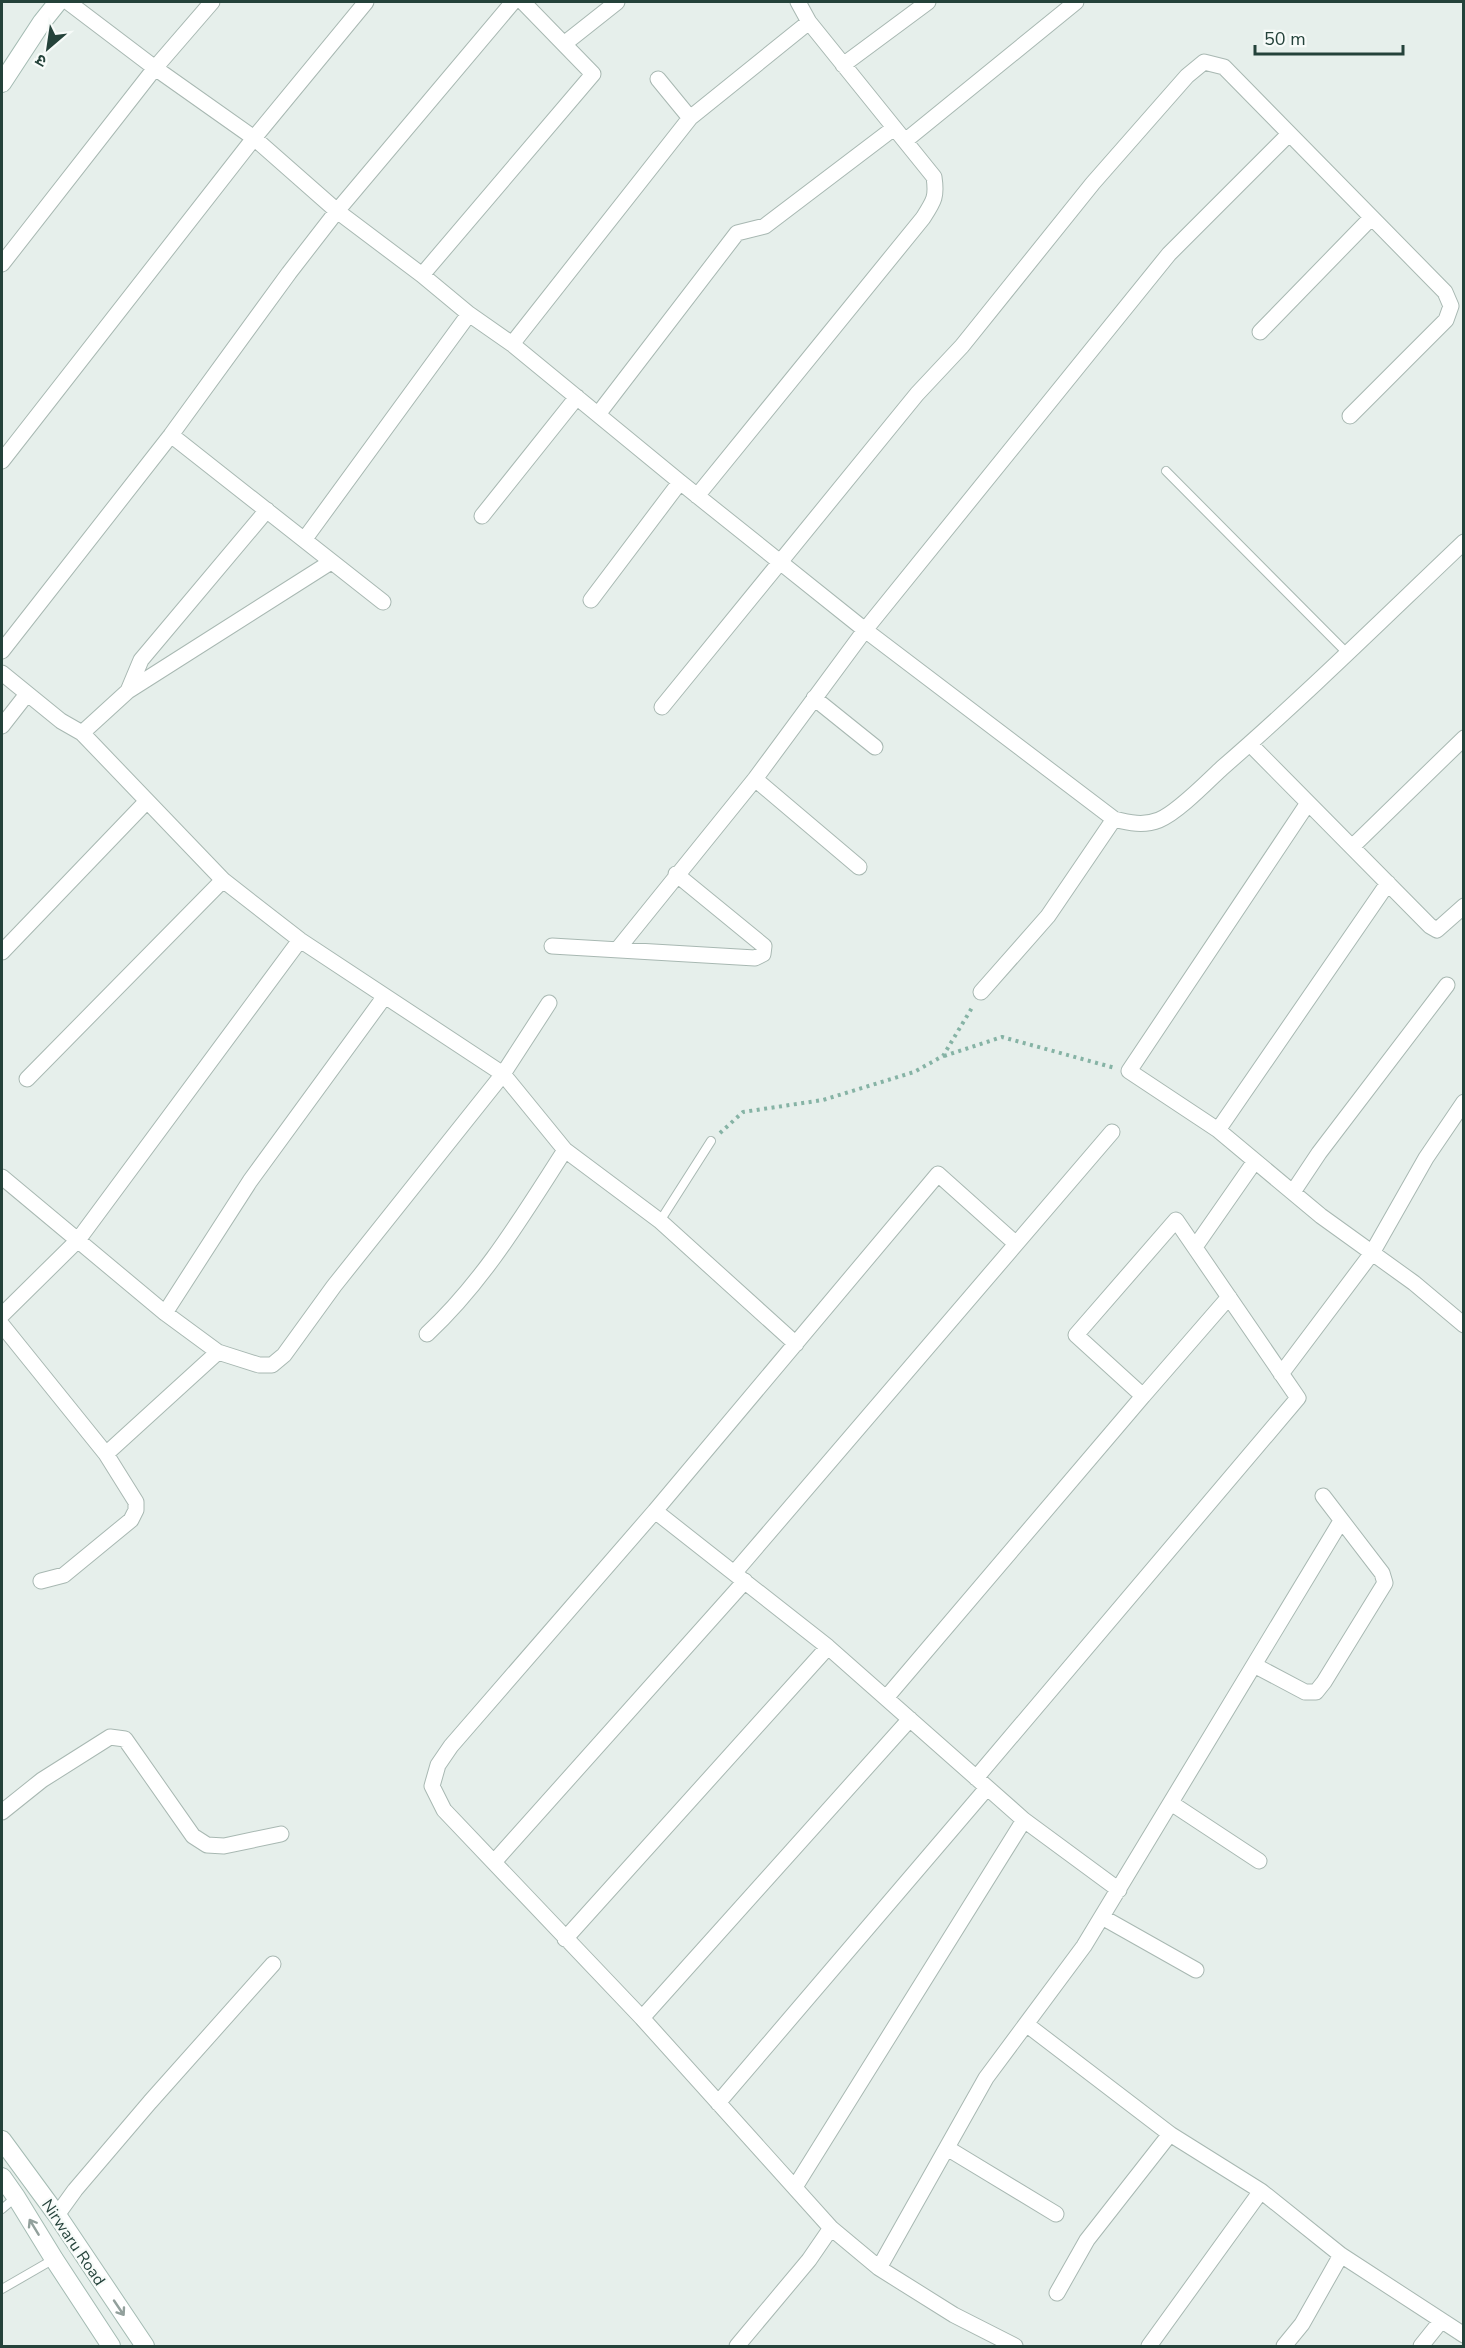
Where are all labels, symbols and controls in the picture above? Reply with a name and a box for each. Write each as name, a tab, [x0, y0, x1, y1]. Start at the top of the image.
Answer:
north arrow	[18, 18, 78, 78]
scale bar	[1255, 18, 1404, 56]
text: 50 m	[1264, 27, 1306, 51]
text: उ	[31, 48, 51, 72]
street label: Nirwaru Road	[36, 2195, 110, 2290]
one-way arrow	[28, 2219, 40, 2236]
one-way arrow	[113, 2300, 125, 2316]

